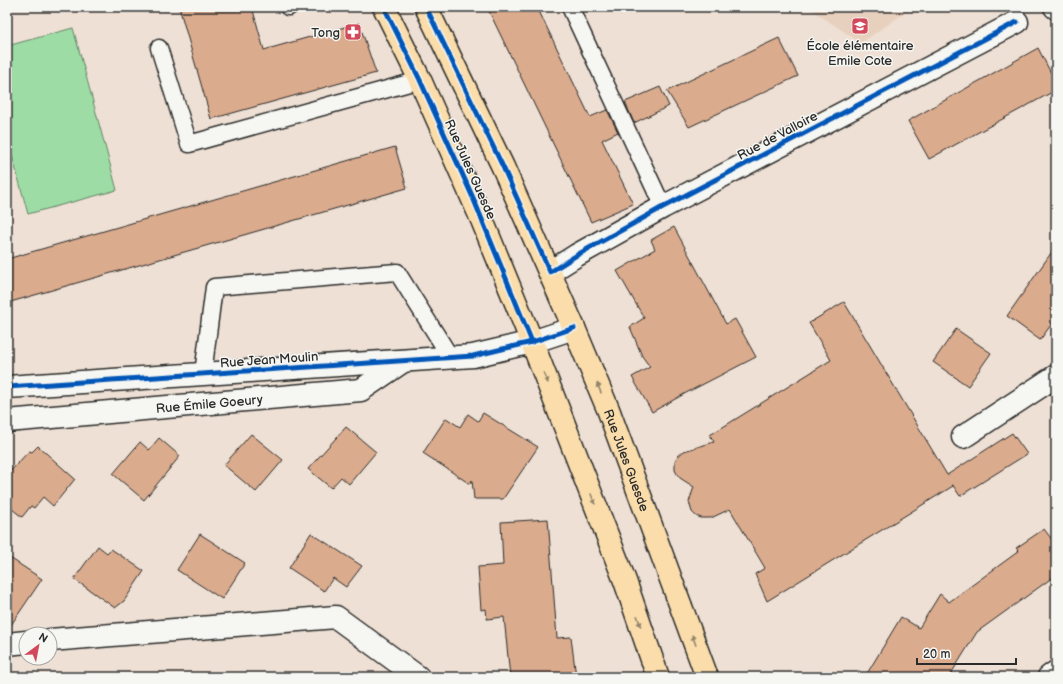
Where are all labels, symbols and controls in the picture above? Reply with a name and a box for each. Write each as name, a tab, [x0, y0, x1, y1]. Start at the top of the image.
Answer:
school or university icon: École élémentaire Emile Cote	[850, 16, 870, 36]
pharmacy icon: Tong	[343, 22, 363, 42]
place label: Tong	[311, 25, 340, 41]
place label: École élémentaire Emile Cote	[806, 38, 914, 69]
street label: Rue de Valloire	[735, 108, 821, 164]
street label: Rue Jules Guesde	[441, 117, 499, 222]
street label: Rue Jean Moulin	[219, 349, 319, 371]
one-way arrow	[543, 373, 549, 384]
one-way arrow	[596, 382, 602, 393]
street label: Rue Émile Goeury	[155, 392, 264, 417]
street label: Rue Jules Guesde	[600, 407, 652, 514]
one-way arrow	[590, 494, 596, 505]
one-way arrow	[636, 615, 642, 627]
north arrow	[18, 626, 58, 666]
text: N	[36, 630, 50, 646]
one-way arrow	[690, 634, 696, 646]
scale bar	[917, 640, 1016, 666]
text: 20 m	[923, 647, 950, 662]

